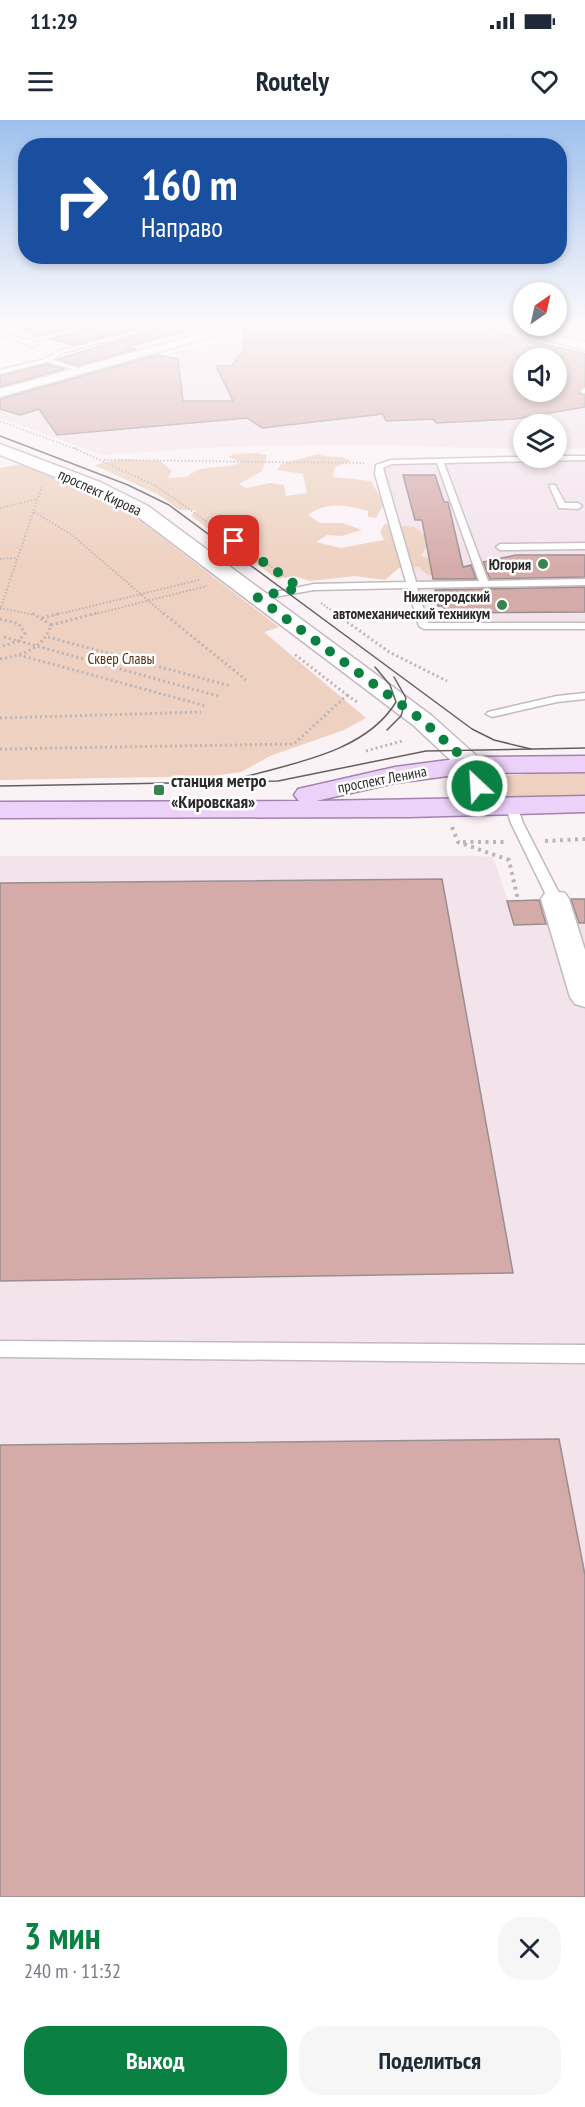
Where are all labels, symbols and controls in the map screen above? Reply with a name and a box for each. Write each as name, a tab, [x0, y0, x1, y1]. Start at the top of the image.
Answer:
text: 11:29	[30, 7, 78, 35]
text: Routely	[256, 64, 329, 98]
icon: menu	[24, 65, 57, 98]
icon: heart	[528, 65, 561, 98]
text: 160 m	[141, 157, 238, 212]
icon: right	[42, 162, 120, 240]
text: Направо	[141, 210, 223, 244]
north arrow	[513, 282, 567, 336]
map controls	[513, 282, 567, 468]
button: sound	[513, 348, 567, 402]
button: layers	[513, 414, 567, 468]
street label: проспект Кирова	[55, 464, 145, 520]
pin	[208, 515, 259, 566]
icon: arrive	[217, 524, 250, 557]
place label: Югория	[489, 555, 531, 574]
marker: Югория	[536, 557, 550, 571]
place label: Нижегородский автомеханический техникум	[333, 587, 490, 623]
marker: Нижегородский автомеханический техникум	[495, 598, 509, 612]
park label: Сквер Славы	[87, 649, 155, 668]
position arrow	[445, 754, 509, 818]
street label: проспект Ленина	[336, 761, 428, 797]
place label: станция метро «Кировская»	[171, 769, 267, 813]
marker: станция метро «Кировская»	[152, 783, 166, 797]
text: 3 мин	[24, 1912, 101, 1959]
button: close	[498, 1917, 561, 1980]
text: 240 m · 11:32	[24, 1958, 121, 1984]
button: Выход	[24, 2026, 287, 2095]
button: Поделиться	[299, 2026, 561, 2095]

